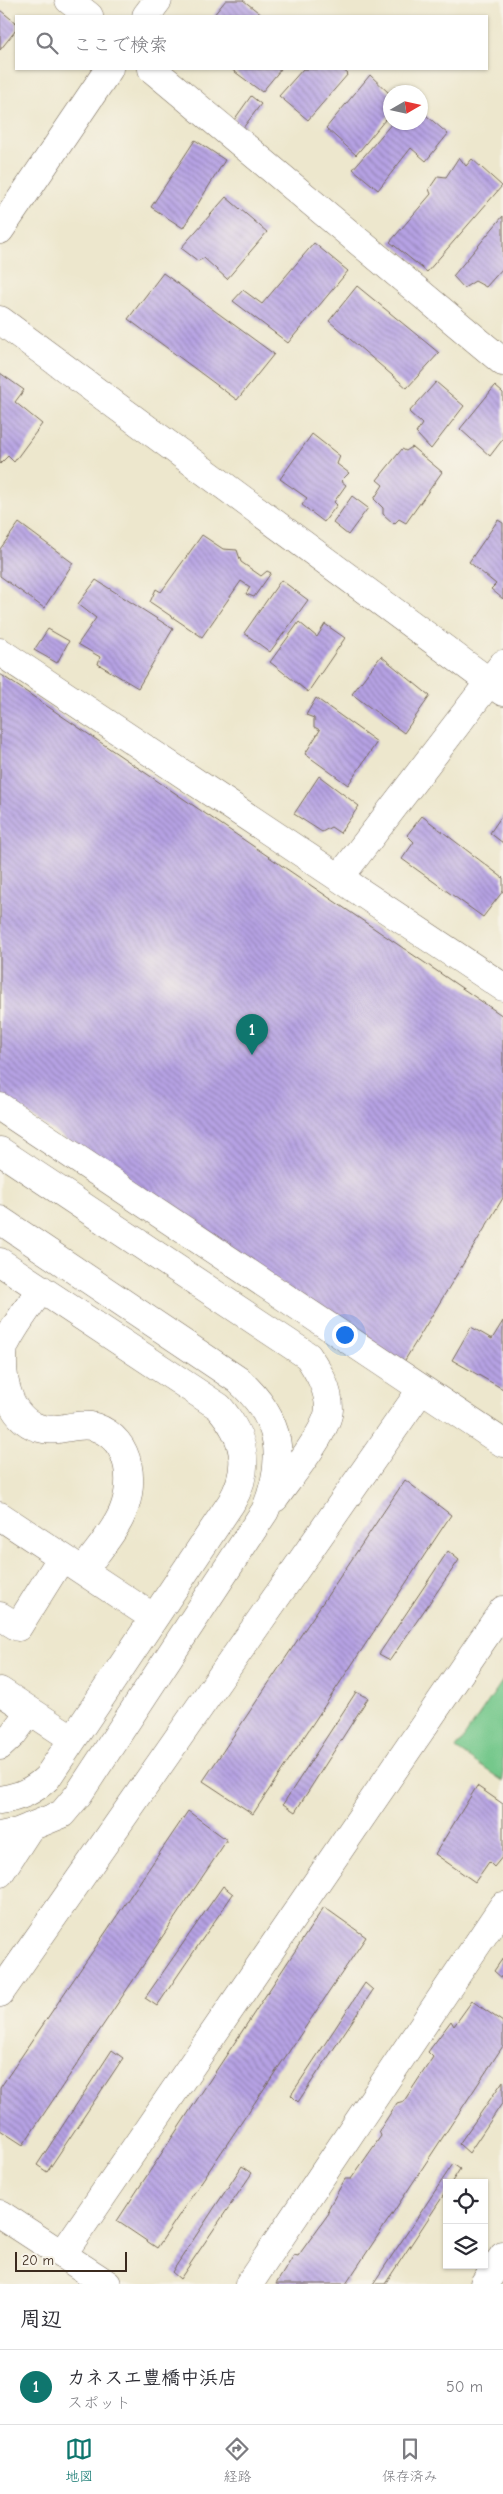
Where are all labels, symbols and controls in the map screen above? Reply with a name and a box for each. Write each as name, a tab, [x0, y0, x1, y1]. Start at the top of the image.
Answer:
search box	[15, 15, 488, 70]
icon: search	[33, 29, 61, 57]
text: ここで検索	[73, 34, 168, 56]
north arrow	[383, 85, 428, 130]
pin: 1	[236, 1014, 268, 1055]
your location	[332, 1322, 358, 1348]
map controls	[443, 2179, 488, 2269]
button: locate	[443, 2179, 488, 2224]
button: layers	[443, 2224, 488, 2269]
scale bar	[15, 2249, 128, 2272]
text: 20 m	[22, 2252, 54, 2269]
text: 周辺	[20, 2307, 62, 2331]
text: カネスエ豊橋中浜店	[67, 2367, 237, 2389]
text: 1	[33, 2378, 39, 2396]
text: 50 m	[446, 2378, 483, 2396]
text: スポット	[67, 2394, 131, 2412]
tab: 地図	[65, 2435, 93, 2485]
tab: 経路	[223, 2435, 251, 2485]
tab: 保存済み	[382, 2435, 438, 2485]

